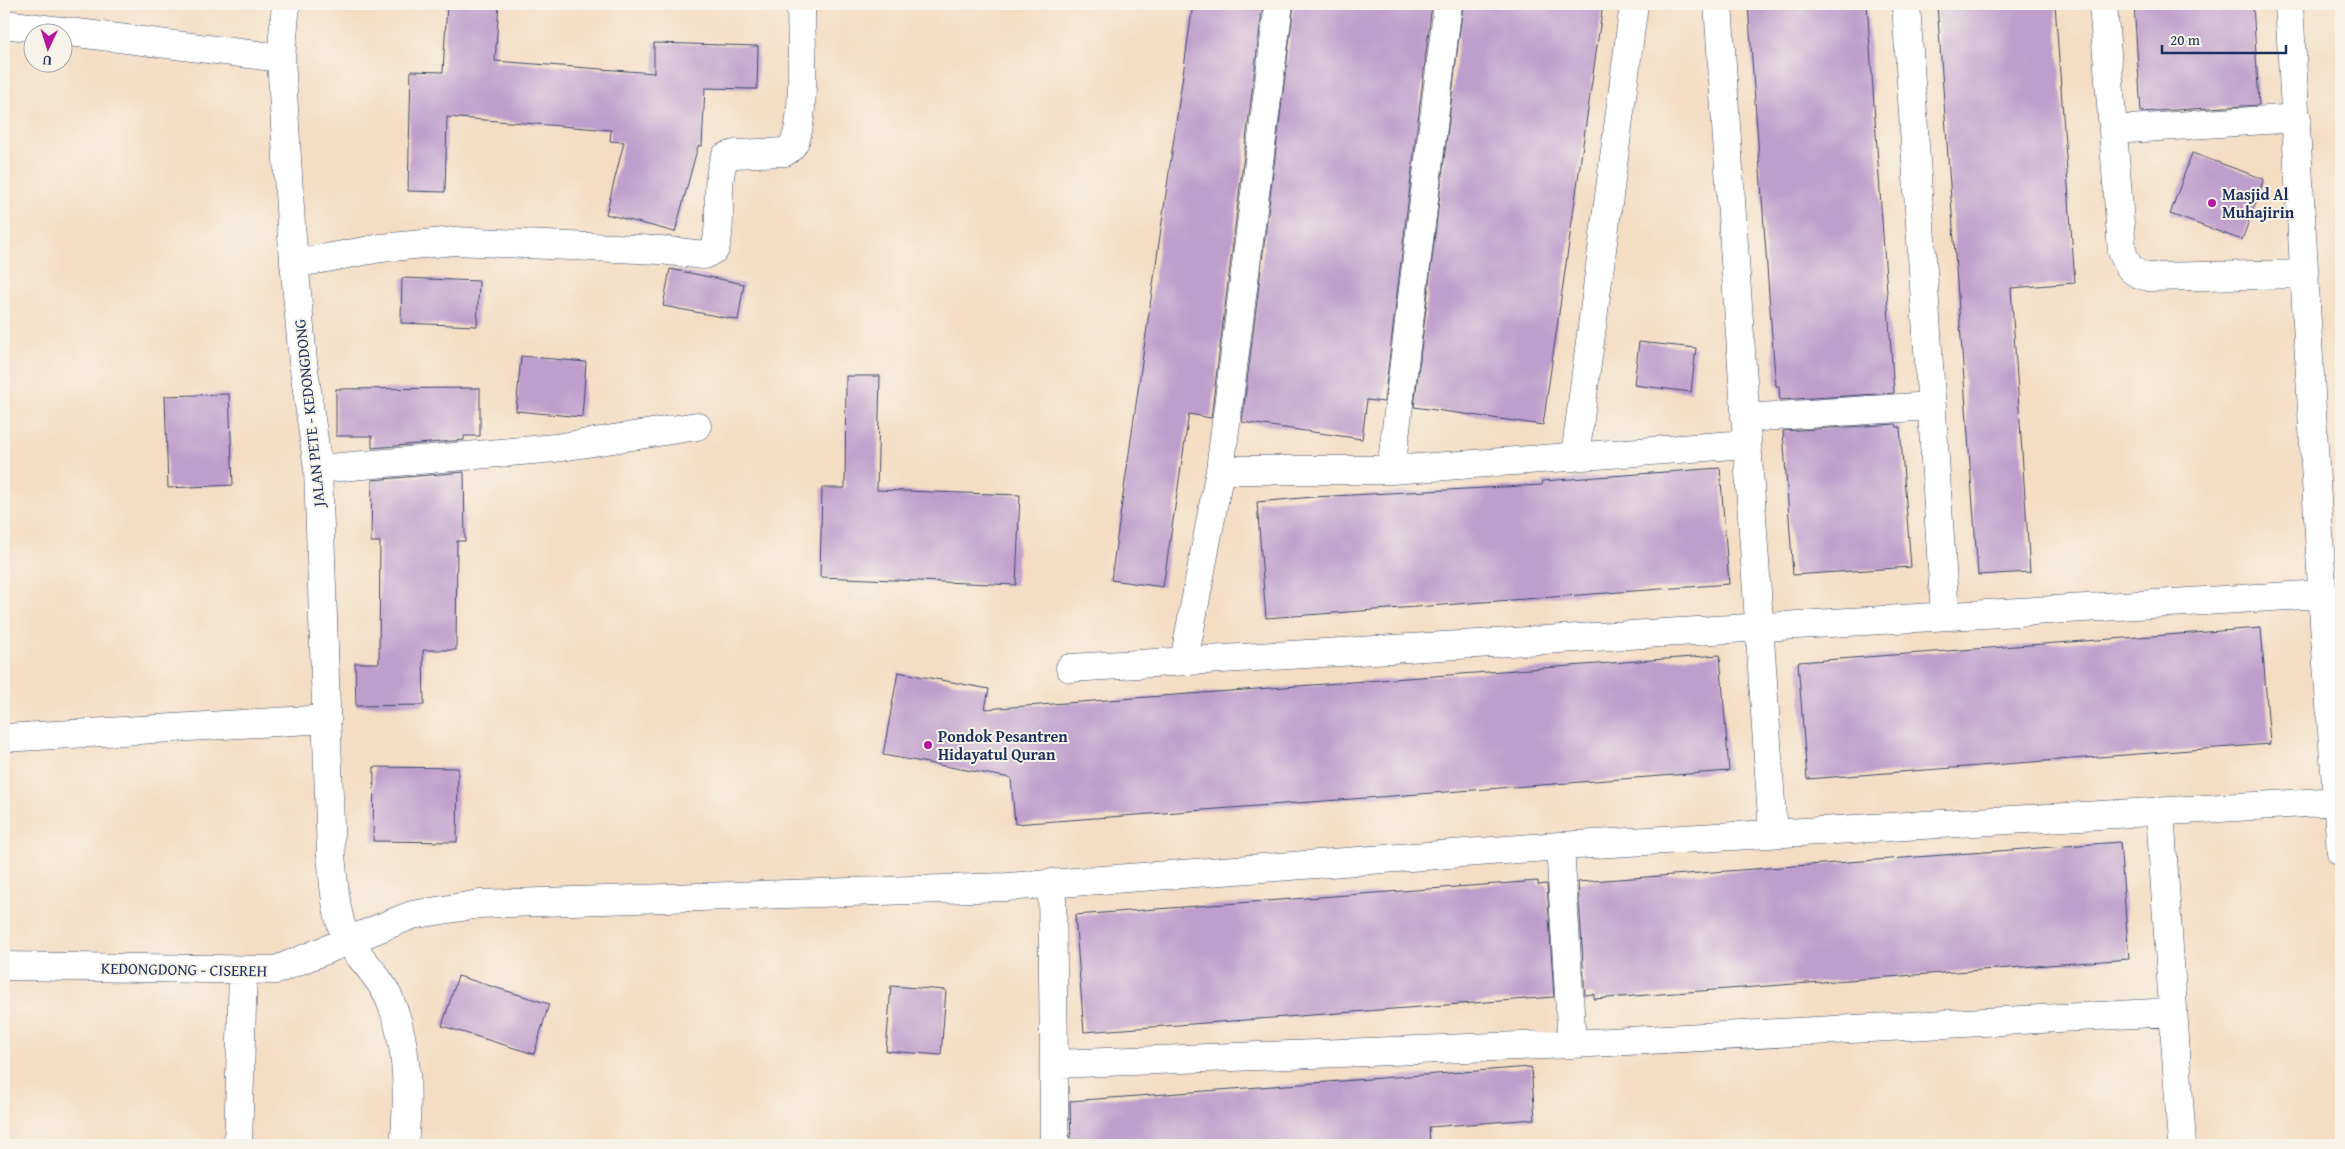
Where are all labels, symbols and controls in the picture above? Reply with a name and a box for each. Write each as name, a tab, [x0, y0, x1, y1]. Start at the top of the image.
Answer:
north arrow	[22, 22, 72, 72]
scale bar	[2162, 22, 2286, 54]
text: 20 m	[2170, 29, 2201, 50]
text: U	[41, 51, 52, 71]
place label: Masjid Al Muhajirin	[2222, 182, 2295, 224]
marker: Masjid Al Muhajirin	[2206, 197, 2218, 209]
street label: JALAN PETE - KEDONGDONG	[287, 317, 331, 510]
place label: Pondok Pesantren Hidayatul Quran	[938, 724, 1068, 766]
marker: Pondok Pesantren Hidayatul Quran	[922, 739, 934, 751]
street label: KEDONGDONG - CISEREH	[101, 956, 268, 982]

